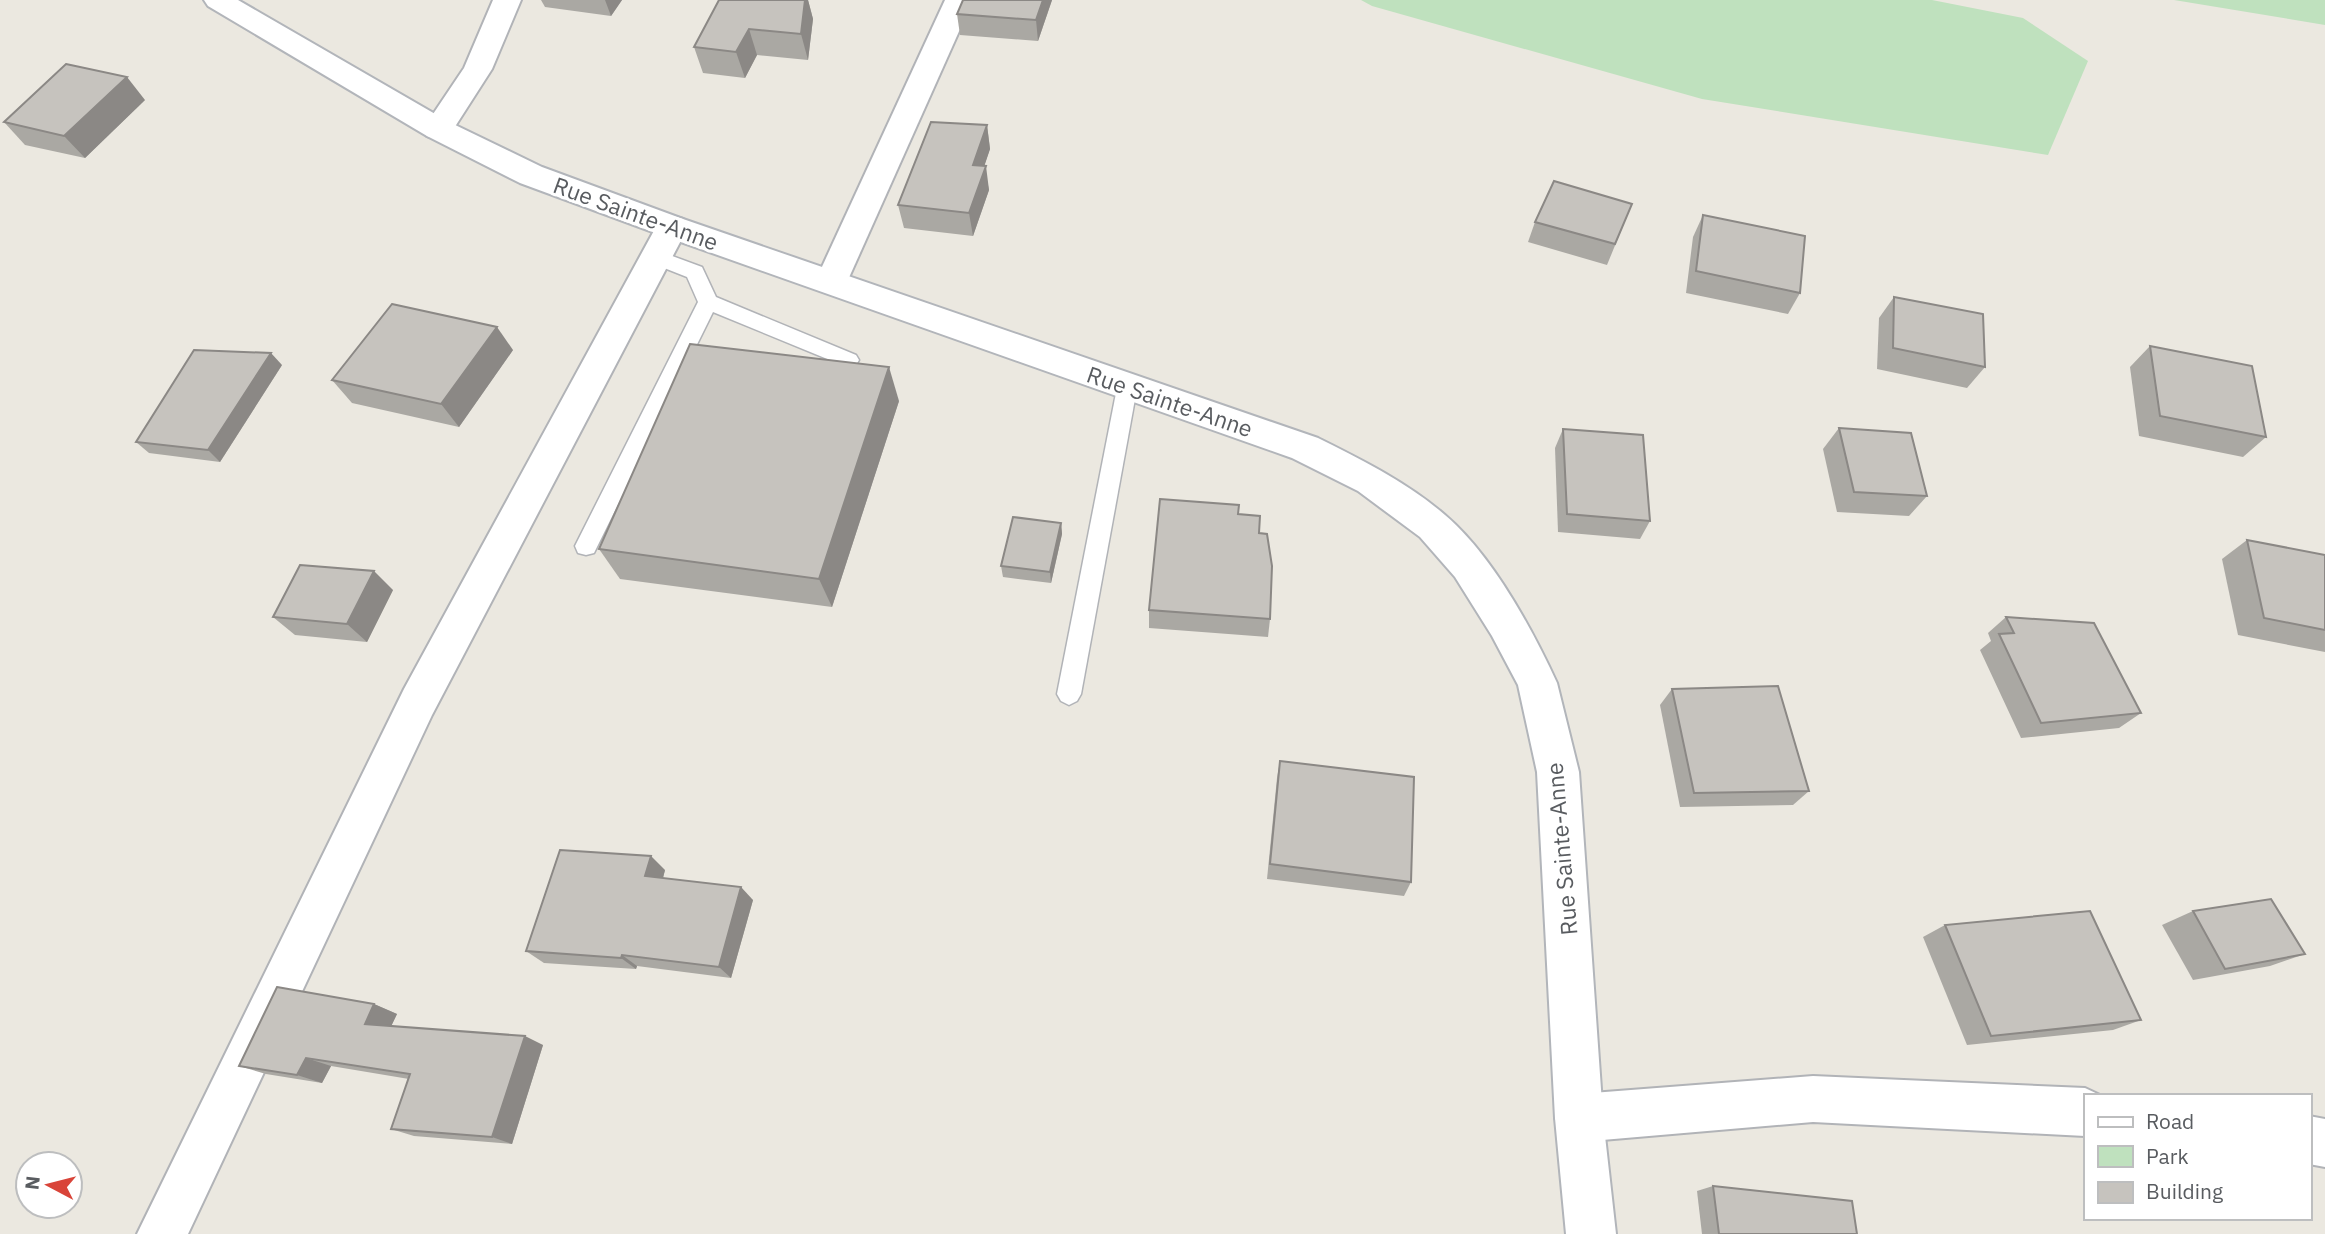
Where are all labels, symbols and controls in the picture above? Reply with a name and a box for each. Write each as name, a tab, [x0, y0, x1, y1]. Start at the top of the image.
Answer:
street label: Rue Sainte-Anne	[549, 169, 723, 257]
street label: Rue Sainte-Anne	[1083, 359, 1257, 443]
street label: Rue Sainte-Anne	[1539, 761, 1583, 937]
legend	[2084, 1094, 2311, 1220]
text: Road	[2146, 1107, 2194, 1135]
text: Park	[2146, 1142, 2189, 1170]
north arrow	[14, 1150, 84, 1220]
text: N	[19, 1175, 45, 1191]
text: Building	[2146, 1177, 2223, 1205]

